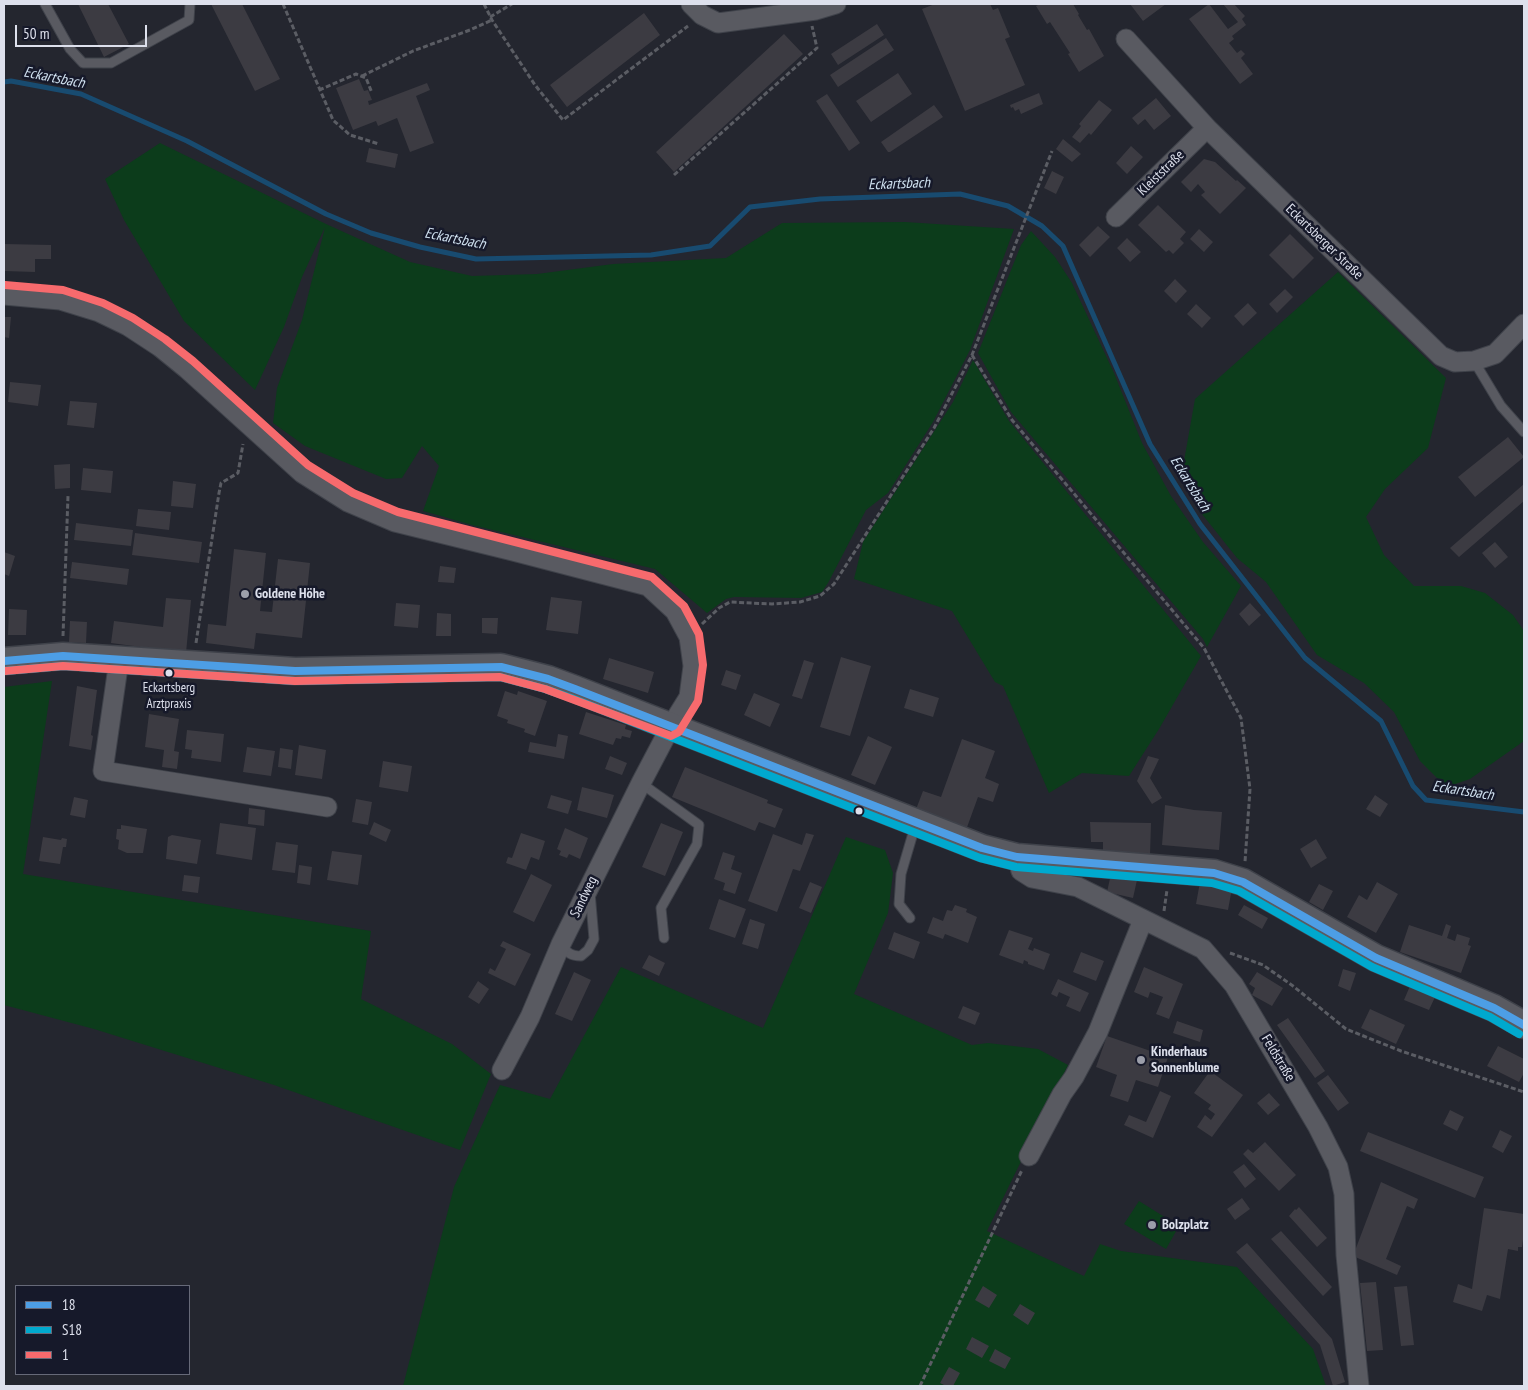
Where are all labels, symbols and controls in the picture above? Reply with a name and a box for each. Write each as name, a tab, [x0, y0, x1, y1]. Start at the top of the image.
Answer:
scale bar	[18, 15, 150, 47]
text: 50 m	[23, 24, 49, 43]
water label: Eckartsbach	[22, 63, 86, 93]
street label: Kleiststraße	[1134, 147, 1188, 199]
water label: Eckartsbach	[868, 174, 930, 194]
street label: Eckartsberger Straße	[1282, 201, 1366, 283]
water label: Eckartsbach	[423, 224, 487, 254]
water label: Eckartsbach	[1166, 453, 1214, 515]
place label: Goldene Höhe	[255, 586, 325, 602]
marker: Goldene Höhe	[239, 588, 251, 600]
marker: Eckartsberg Arztpraxis	[164, 668, 174, 678]
place label: Eckartsberg Arztpraxis	[143, 680, 195, 711]
water label: Eckartsbach	[1431, 777, 1495, 805]
unlabelled marker	[854, 806, 864, 816]
street label: Sandweg	[567, 874, 601, 920]
street label: Feldstraße	[1258, 1032, 1298, 1084]
place label: Kinderhaus Sonnenblume	[1151, 1044, 1219, 1076]
marker: Kinderhaus Sonnenblume	[1135, 1054, 1147, 1066]
place label: Bolzplatz	[1162, 1217, 1209, 1233]
marker: Bolzplatz	[1146, 1219, 1158, 1231]
legend	[15, 1285, 190, 1375]
text: 18	[62, 1295, 76, 1314]
text: S18	[62, 1320, 82, 1339]
text: 1	[62, 1345, 69, 1364]

